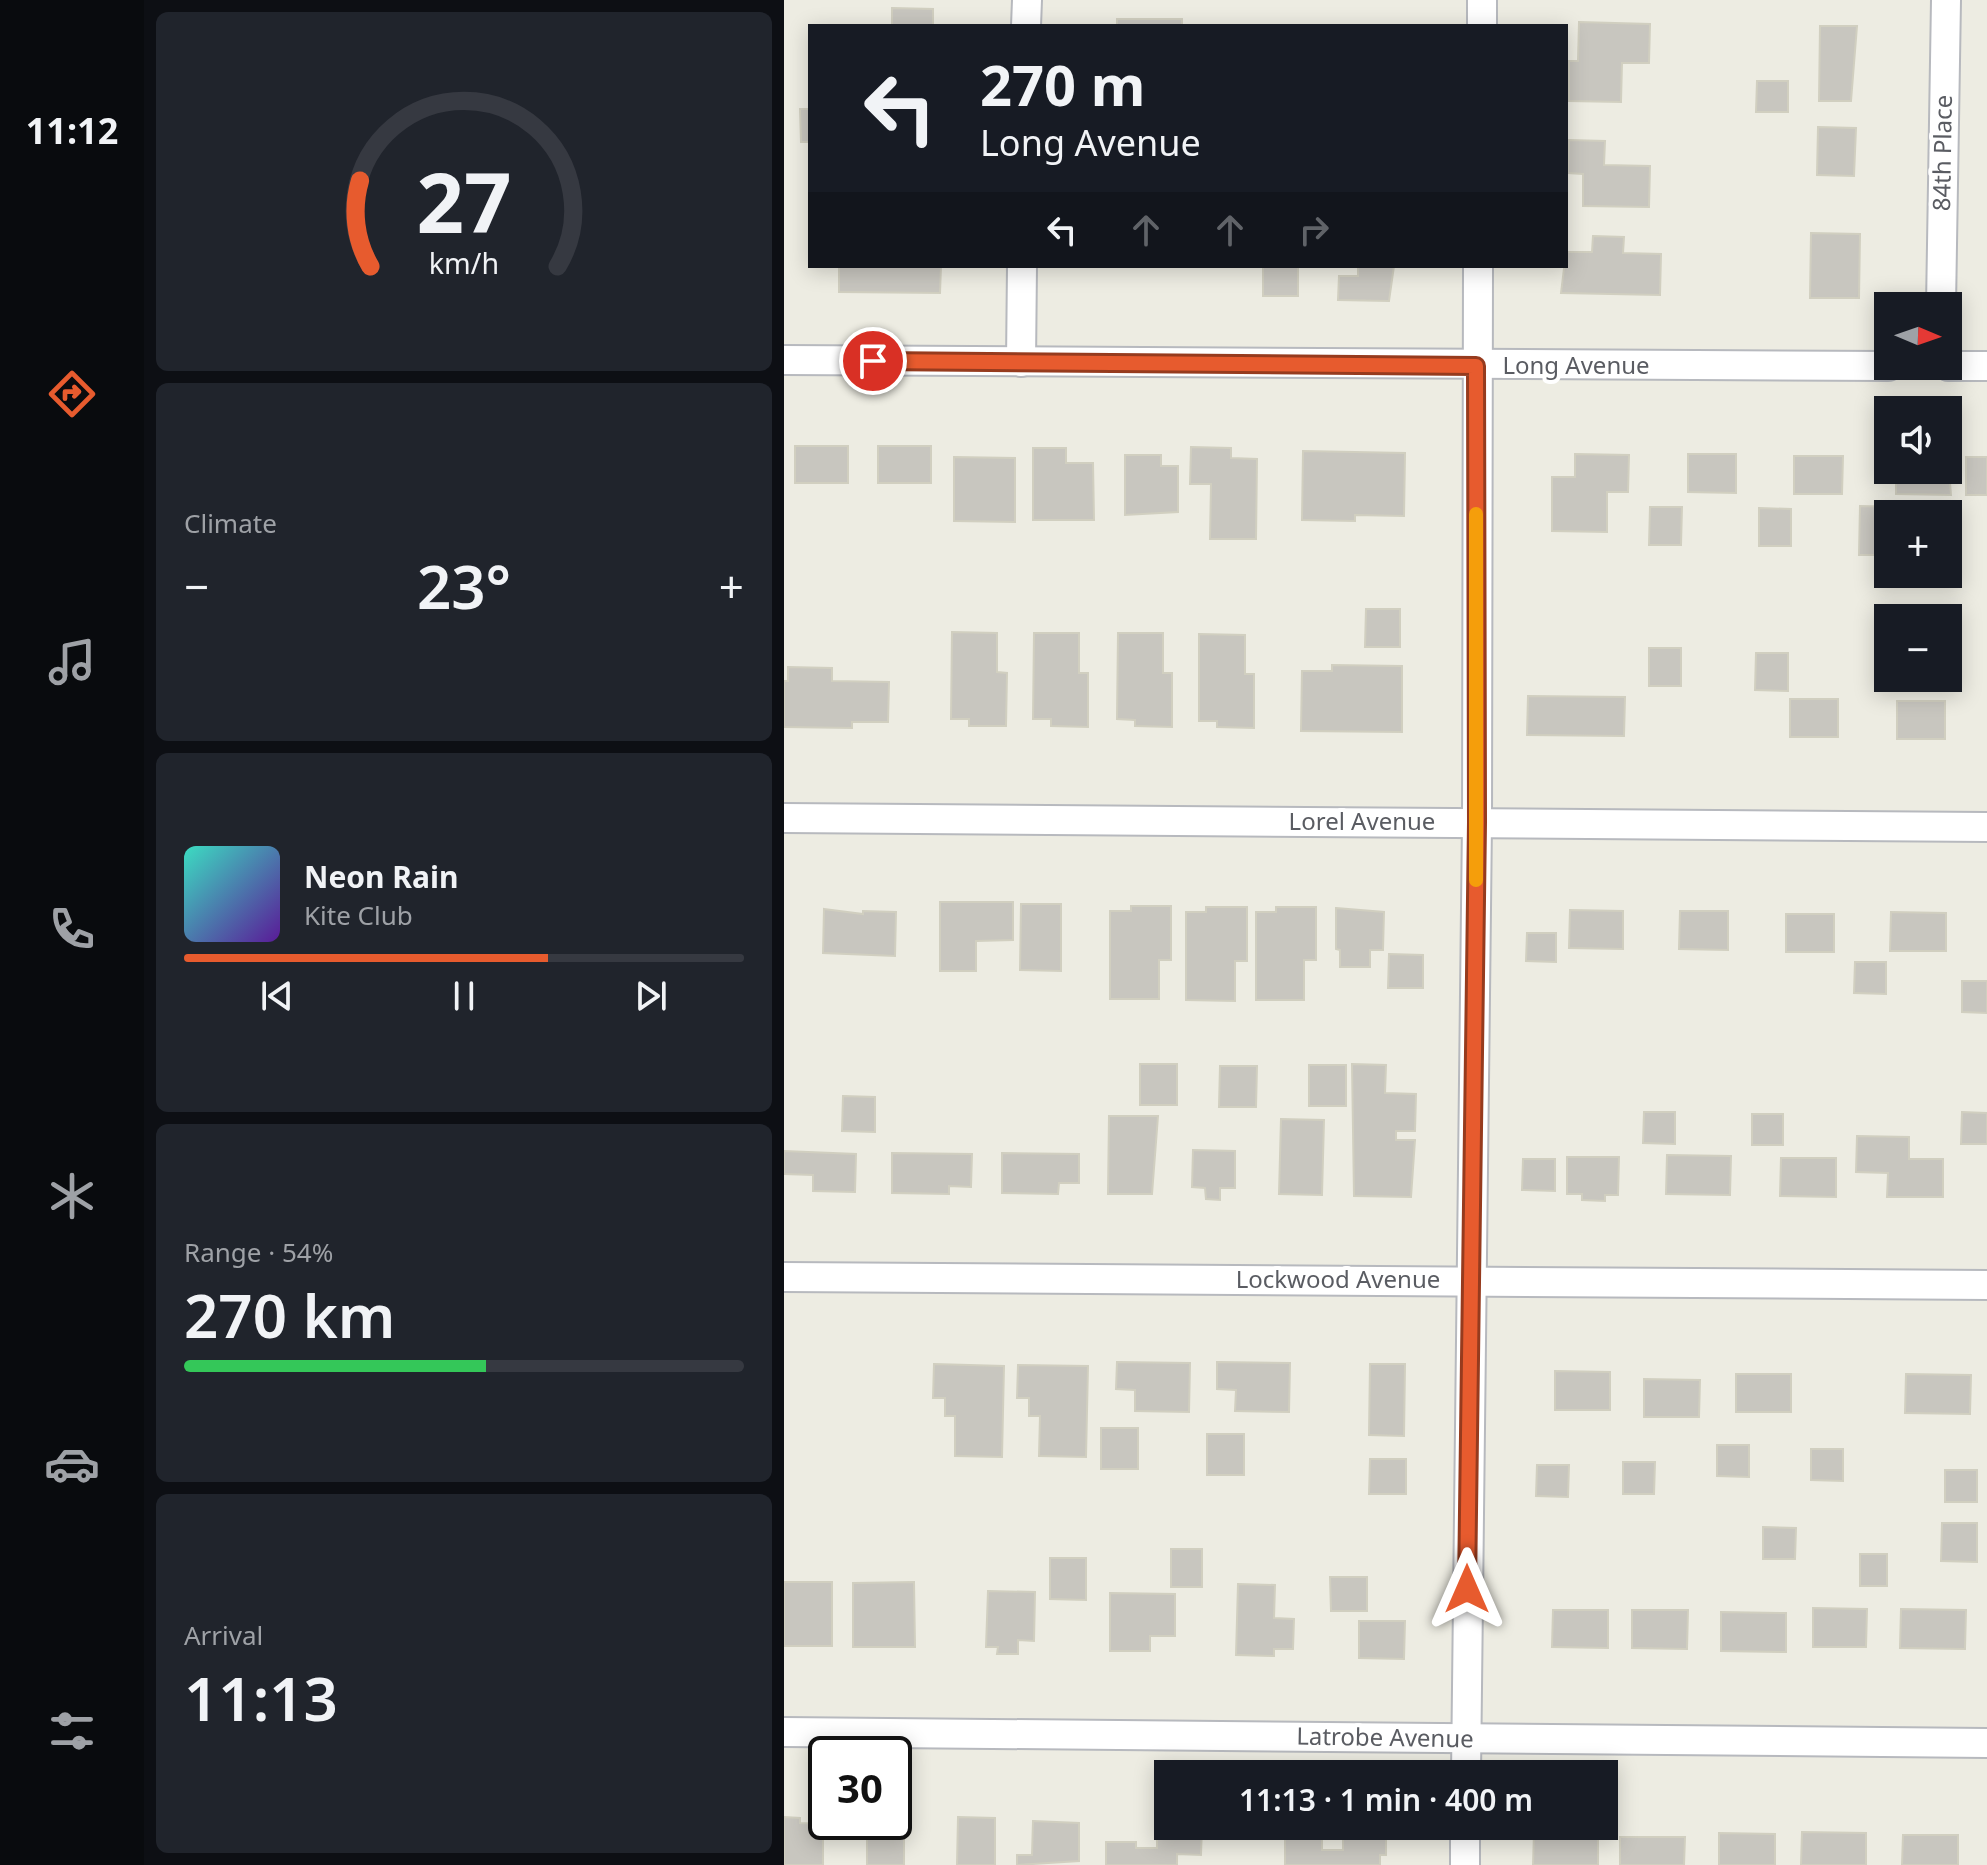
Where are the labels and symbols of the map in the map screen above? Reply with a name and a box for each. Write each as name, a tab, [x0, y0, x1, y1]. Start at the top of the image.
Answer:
street label: 84th Place	[1924, 94, 1959, 211]
north arrow	[1874, 292, 1962, 380]
pin	[839, 327, 907, 395]
street label: Long Avenue	[1502, 348, 1650, 381]
street label: Lorel Avenue	[1289, 804, 1435, 837]
street label: Lockwood Avenue	[1236, 1262, 1440, 1295]
position arrow	[1425, 1547, 1509, 1631]
street label: Latrobe Avenue	[1296, 1718, 1474, 1755]
speed limit sign: 30	[808, 1736, 912, 1840]

